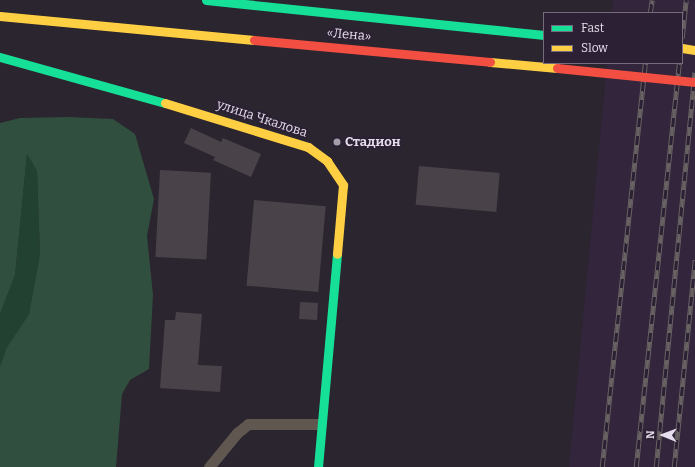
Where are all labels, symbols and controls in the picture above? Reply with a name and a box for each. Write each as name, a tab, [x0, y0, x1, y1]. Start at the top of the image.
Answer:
legend	[543, 12, 683, 64]
text: Fast	[581, 21, 604, 35]
street label: «Лена»	[326, 25, 372, 45]
text: Slow	[581, 41, 608, 55]
street label: улица Чкалова	[215, 97, 309, 141]
place label: Стадион	[345, 134, 400, 150]
marker: Стадион	[332, 137, 342, 147]
north arrow	[643, 415, 683, 455]
text: N	[644, 430, 657, 439]

